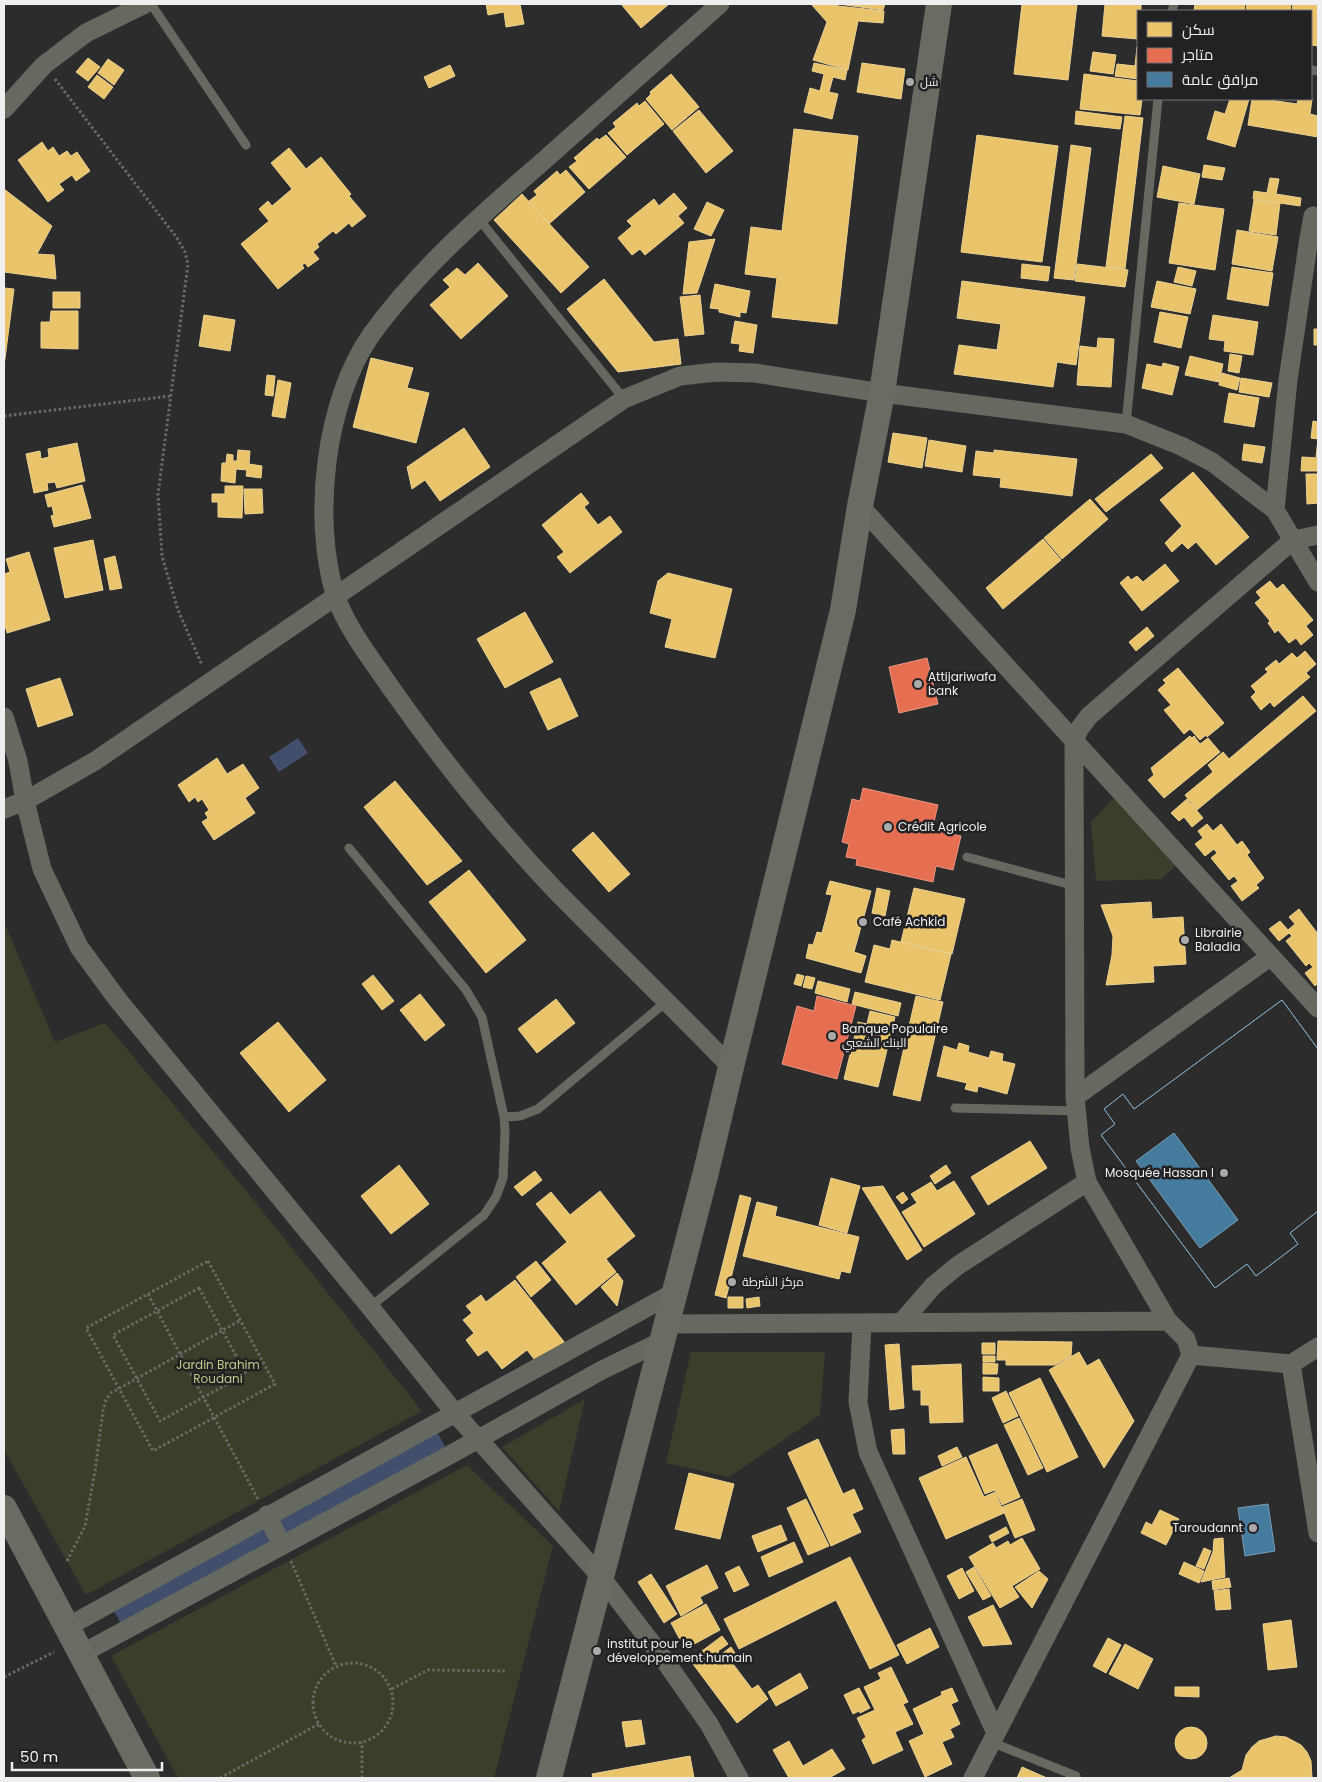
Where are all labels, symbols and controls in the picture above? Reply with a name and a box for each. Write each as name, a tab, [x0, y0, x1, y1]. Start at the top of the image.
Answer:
legend	[1137, 10, 1312, 100]
text: سكن	[1182, 19, 1215, 40]
text: متاجر	[1181, 44, 1213, 65]
text: مرافق عامة	[1182, 69, 1258, 90]
place label: شل	[920, 73, 938, 90]
marker: شل	[904, 76, 916, 88]
place label: Attijariwafa bank	[928, 668, 996, 699]
marker: Attijariwafa bank	[912, 678, 924, 690]
place label: Crédit Agricole	[898, 818, 987, 835]
marker: Crédit Agricole	[882, 821, 894, 833]
place label: Café Achkid	[873, 913, 945, 930]
marker: Café Achkid	[857, 916, 869, 928]
place label: Librairie Baladia	[1195, 924, 1242, 955]
marker: Librairie Baladia	[1179, 934, 1191, 946]
place label: Banque Populaire البنك الشعبي	[842, 1020, 948, 1053]
marker: Banque Populaire البنك الشعبي	[826, 1030, 838, 1042]
place label: Mosquée Hassan I	[1105, 1164, 1214, 1181]
marker: Mosquée Hassan I	[1218, 1167, 1230, 1179]
place label: مركز الشرطة	[742, 1273, 804, 1290]
marker: مركز الشرطة	[726, 1276, 738, 1288]
park label: Jardin Brahim Roudani	[176, 1356, 260, 1387]
place label: Taroudannt	[1173, 1519, 1243, 1536]
marker: Taroudannt	[1247, 1522, 1259, 1534]
place label: institut pour le développement humain	[607, 1635, 753, 1666]
marker: institut pour le développement humain	[591, 1645, 603, 1657]
scale bar	[12, 1740, 162, 1772]
text: 50 m	[20, 1746, 58, 1767]

